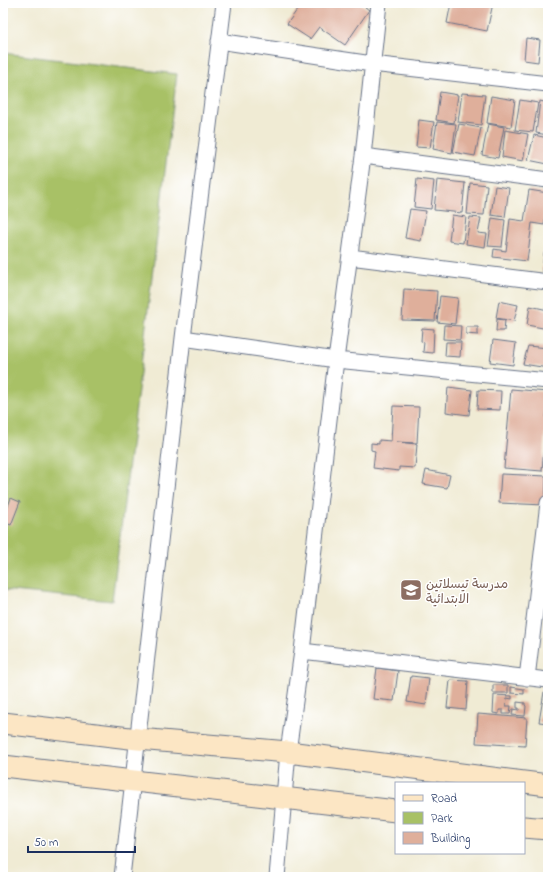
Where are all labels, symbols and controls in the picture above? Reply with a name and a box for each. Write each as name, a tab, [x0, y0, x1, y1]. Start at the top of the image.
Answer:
place label: مدرسة تيسلاتين الابتدائية	[426, 575, 508, 609]
school or university icon: مدرسة تيسلاتين الابتدائية	[398, 577, 424, 603]
legend	[395, 782, 525, 854]
text: Road	[431, 790, 457, 808]
text: Park	[431, 810, 453, 828]
scale bar	[28, 828, 135, 854]
text: Building	[430, 830, 470, 849]
text: 50 m	[34, 834, 58, 852]

